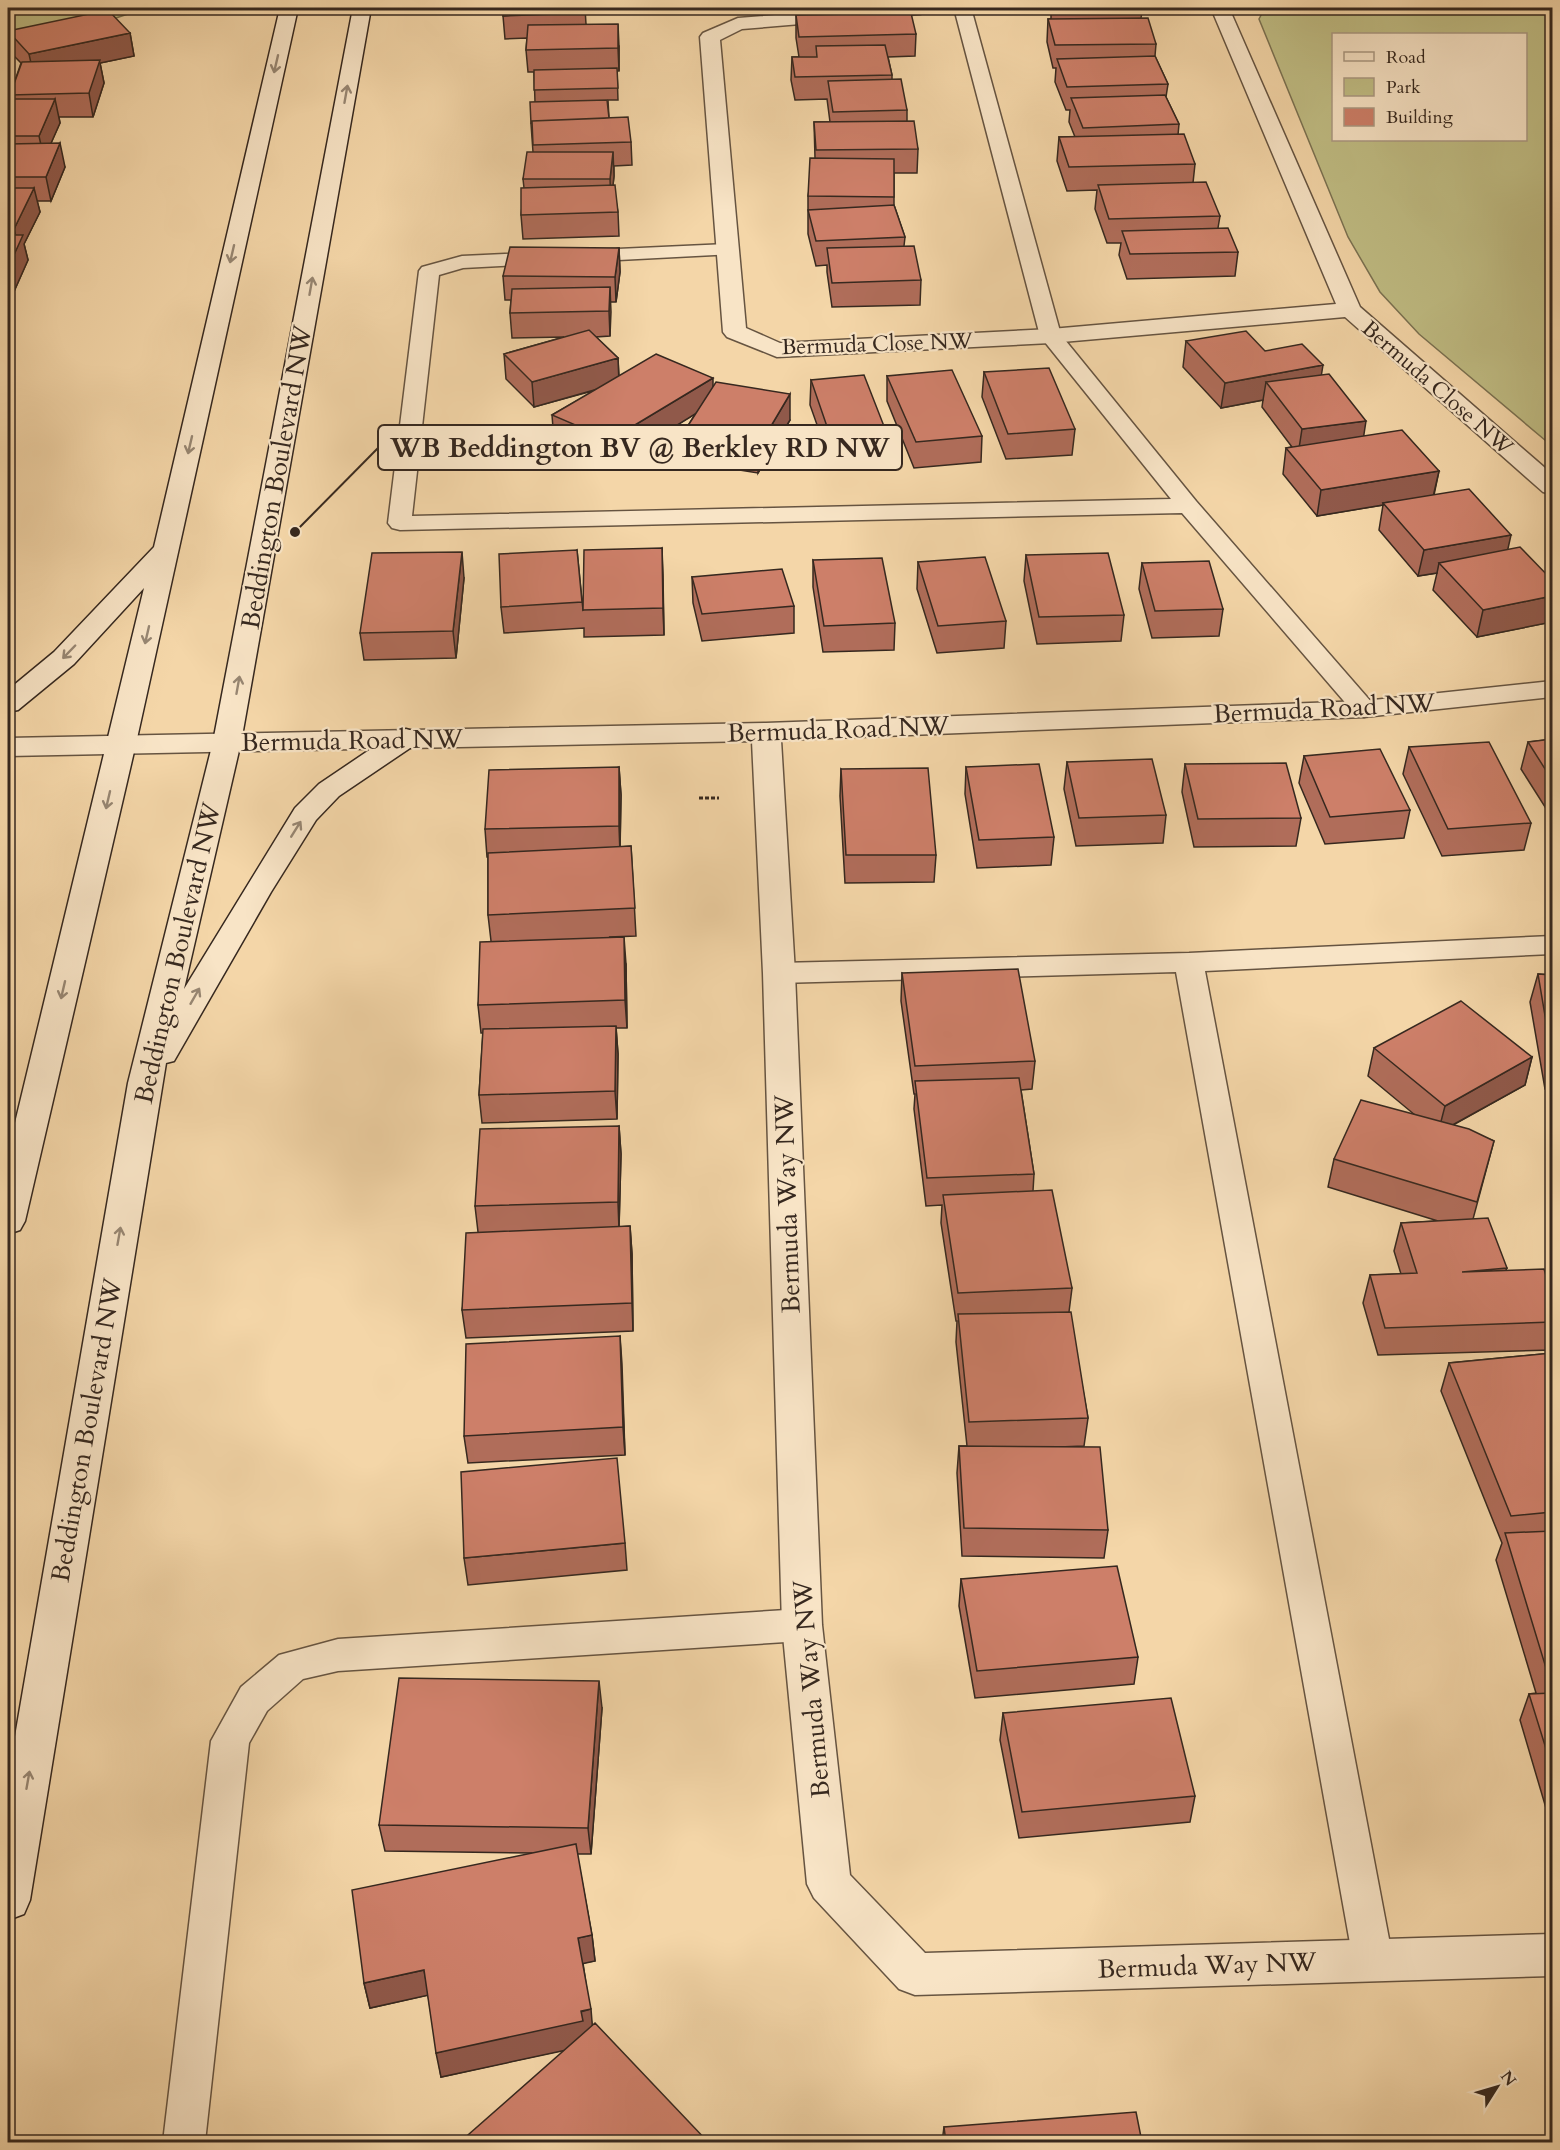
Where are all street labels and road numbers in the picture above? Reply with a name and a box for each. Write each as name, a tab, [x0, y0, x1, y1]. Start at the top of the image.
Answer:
street label: Bermuda Close NW	[1355, 314, 1520, 462]
street label: Beddington Boulevard NW	[233, 322, 321, 632]
street label: Bermuda Close NW	[781, 326, 974, 362]
street label: Bermuda Road NW	[1212, 685, 1436, 732]
street label: Bermuda Road NW	[726, 708, 950, 751]
street label: Bermuda Road NW	[241, 721, 464, 760]
street label: Beddington Boulevard NW	[126, 799, 229, 1107]
street label: Bermuda Way NW	[766, 1094, 809, 1314]
street label: Beddington Boulevard NW	[43, 1275, 131, 1585]
street label: Bermuda Way NW	[785, 1578, 838, 1799]
street label: Bermuda Way NW	[1097, 1944, 1317, 1987]

